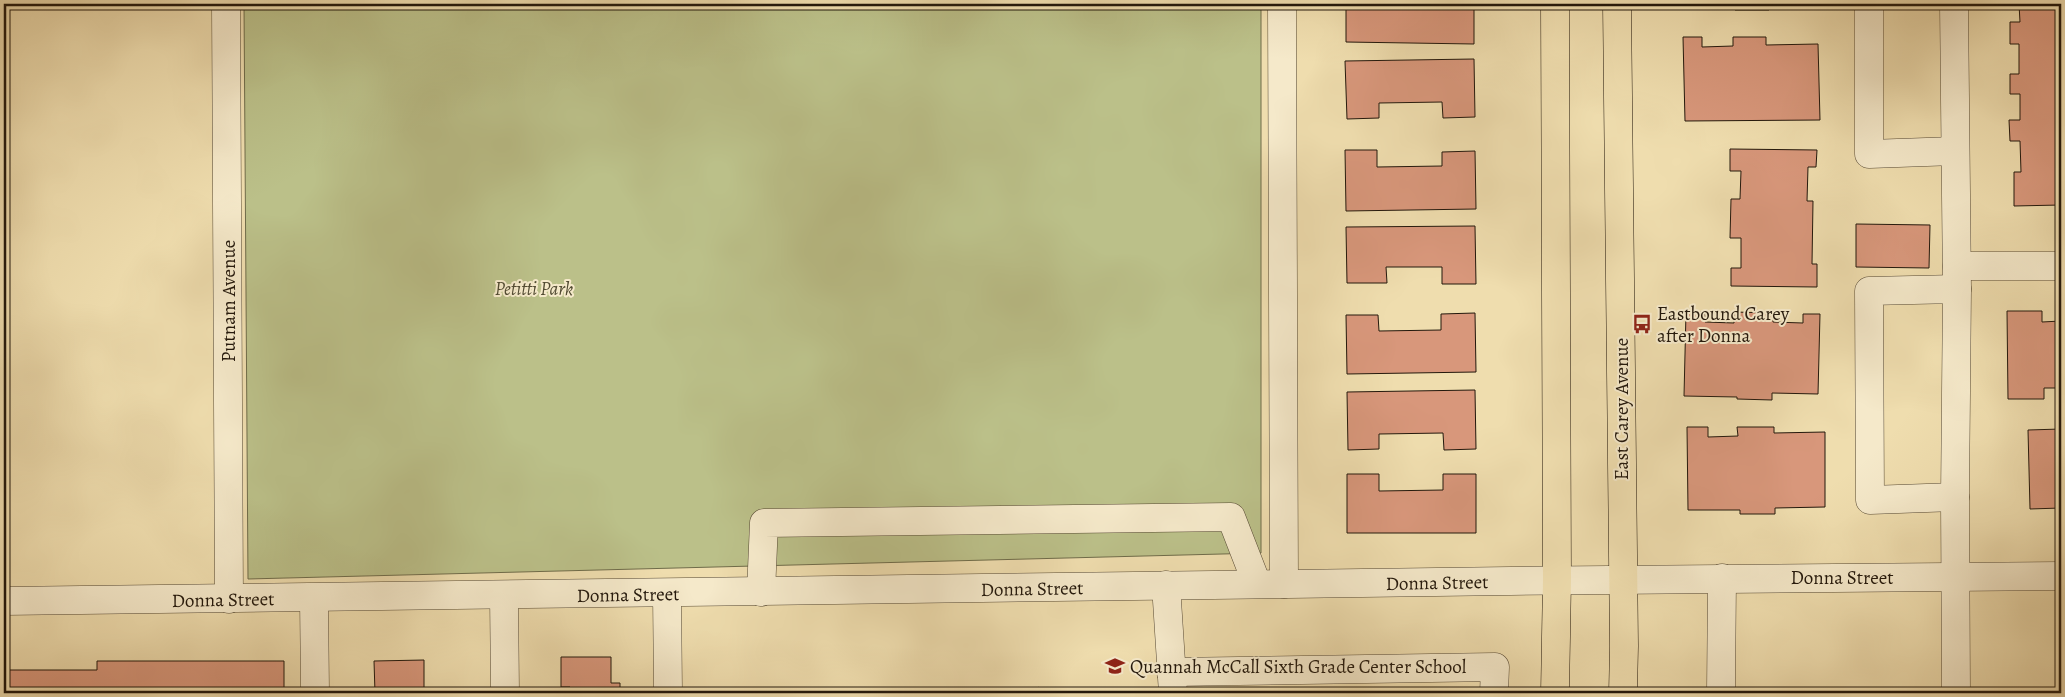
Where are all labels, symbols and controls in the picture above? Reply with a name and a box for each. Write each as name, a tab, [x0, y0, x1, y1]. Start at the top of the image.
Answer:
street label: Putnam Avenue	[216, 240, 242, 362]
park label: Petitti Park	[495, 276, 573, 302]
place label: Eastbound Carey after Donna	[1657, 301, 1790, 349]
bus stop icon: Eastbound Carey after Donna	[1631, 313, 1653, 335]
street label: East Carey Avenue	[1609, 338, 1635, 480]
street label: Donna Street	[1791, 565, 1893, 591]
street label: Donna Street	[1385, 569, 1489, 597]
street label: Donna Street	[980, 575, 1084, 603]
street label: Donna Street	[576, 581, 680, 609]
street label: Donna Street	[171, 586, 275, 614]
place label: Quannah McCall Sixth Grade Center School	[1130, 654, 1467, 680]
school or university icon: Quannah McCall Sixth Grade Center School	[1104, 655, 1126, 677]

